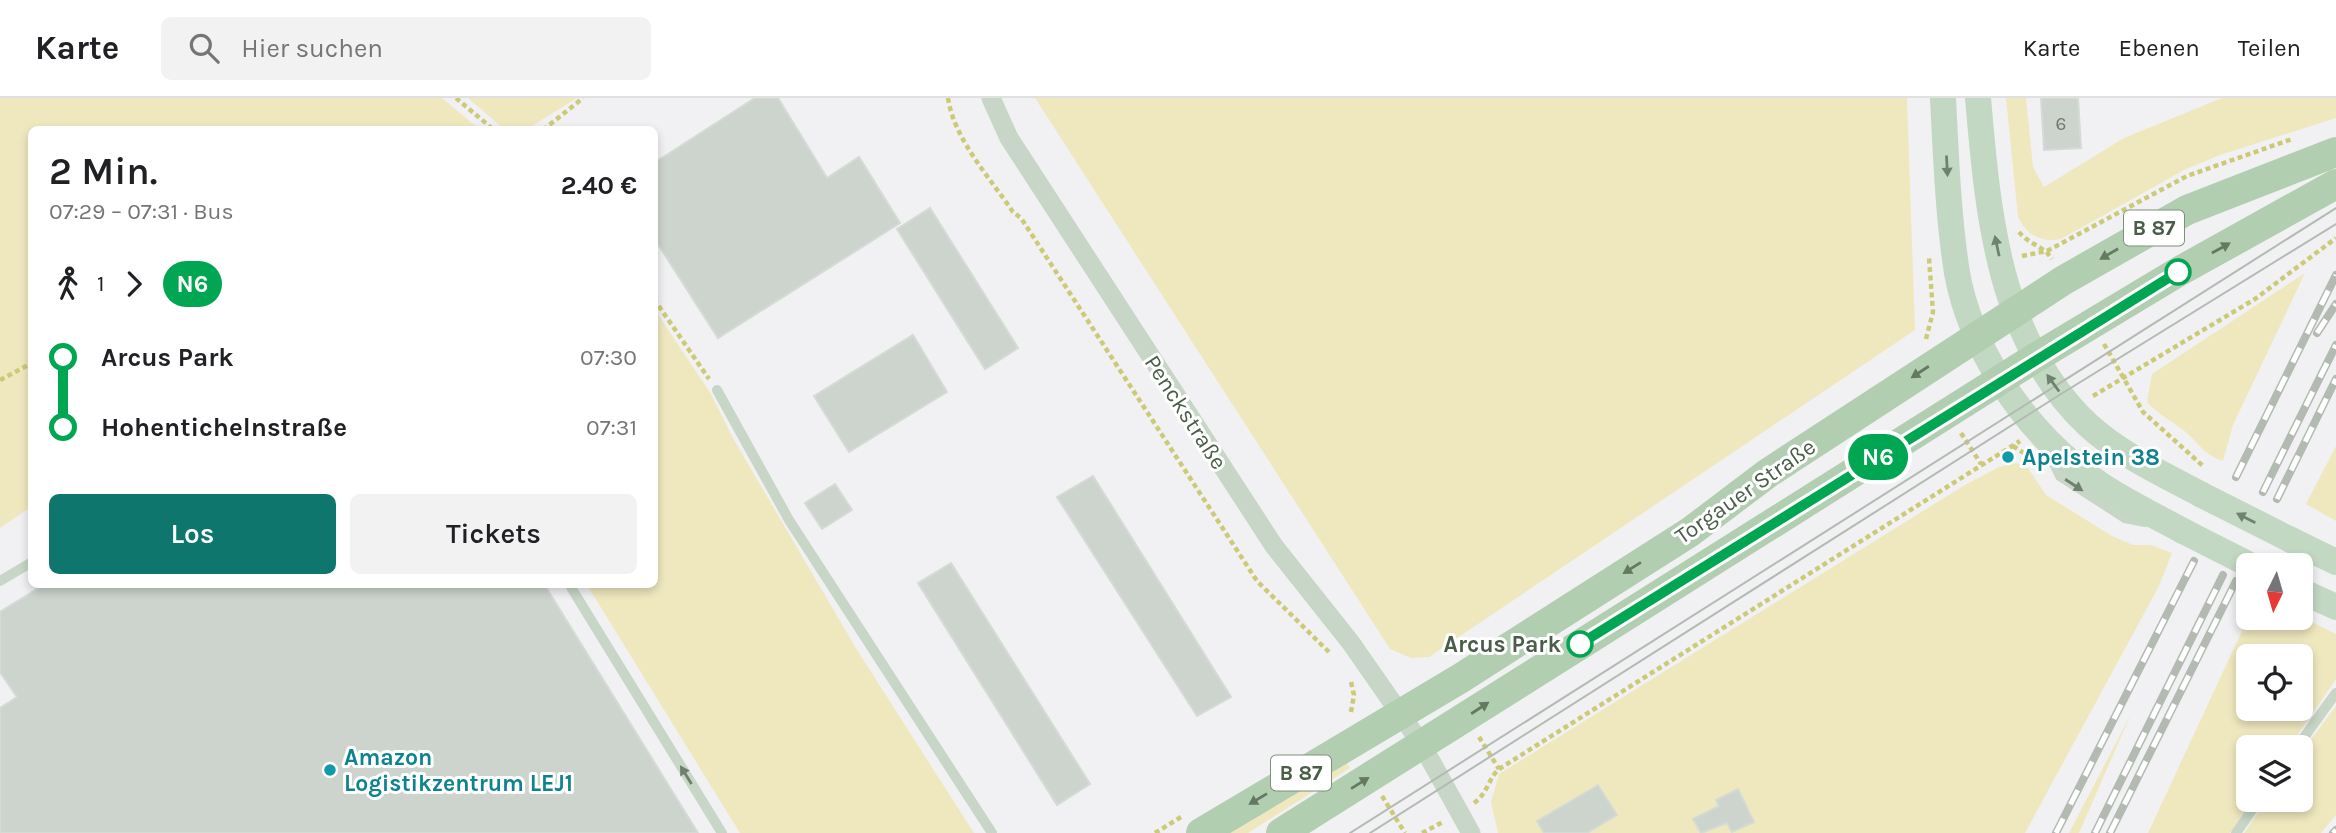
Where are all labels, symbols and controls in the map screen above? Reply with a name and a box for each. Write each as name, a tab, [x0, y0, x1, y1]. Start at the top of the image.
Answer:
search box	[161, 17, 651, 80]
text: Karte	[35, 29, 119, 67]
icon: search	[185, 29, 223, 67]
text: Hier suchen	[241, 33, 383, 64]
text: Karte	[2023, 34, 2080, 62]
text: Ebenen	[2118, 34, 2200, 62]
text: Teilen	[2238, 34, 2301, 62]
house number: 6	[2056, 113, 2066, 135]
text: 2 Min.	[49, 149, 158, 194]
one-way arrow	[1942, 155, 1953, 177]
text: 2.40 €	[561, 170, 637, 201]
text: 07:29 – 07:31 · Bus	[49, 198, 233, 225]
road number: B 87	[2124, 211, 2184, 246]
one-way arrow	[1991, 235, 2002, 257]
one-way arrow	[2211, 242, 2230, 254]
one-way arrow	[2099, 248, 2118, 260]
unlabelled marker	[2165, 259, 2191, 285]
icon: walk	[49, 265, 87, 303]
icon: forward	[115, 265, 153, 303]
text: 1	[97, 270, 105, 297]
text: N6	[177, 270, 208, 298]
text: Arcus Park	[101, 342, 234, 373]
text: 07:30	[580, 344, 637, 371]
street label: Penckstraße	[1139, 350, 1233, 475]
one-way arrow	[1910, 366, 1930, 379]
one-way arrow	[2046, 374, 2060, 392]
text: Hohentichelnstraße	[101, 412, 347, 443]
text: 07:31	[586, 414, 637, 441]
street label: Torgauer Straße	[1670, 433, 1821, 550]
line badge: N6	[1846, 434, 1910, 480]
text: N6	[1862, 443, 1894, 471]
place label: Apelstein 38	[2022, 444, 2160, 471]
marker: Apelstein 38	[2000, 449, 2016, 465]
one-way arrow	[2065, 478, 2083, 492]
button: Los	[49, 494, 336, 574]
button: Tickets	[350, 494, 637, 574]
one-way arrow	[2236, 512, 2256, 523]
north arrow	[2236, 553, 2314, 630]
map controls	[2236, 553, 2313, 812]
one-way arrow	[1623, 562, 1642, 575]
place label: Arcus Park	[1444, 631, 1561, 658]
marker: Arcus Park	[1567, 631, 1593, 657]
button: locate	[2236, 644, 2313, 721]
one-way arrow	[1470, 702, 1489, 715]
button: layers	[2236, 735, 2313, 812]
place label: Amazon Logistikzentrum LEJ1	[344, 744, 573, 797]
road number: B 87	[1271, 756, 1331, 790]
marker: Amazon Logistikzentrum LEJ1	[322, 762, 338, 778]
one-way arrow	[680, 765, 693, 785]
one-way arrow	[1350, 777, 1369, 790]
one-way arrow	[1249, 793, 1268, 805]

